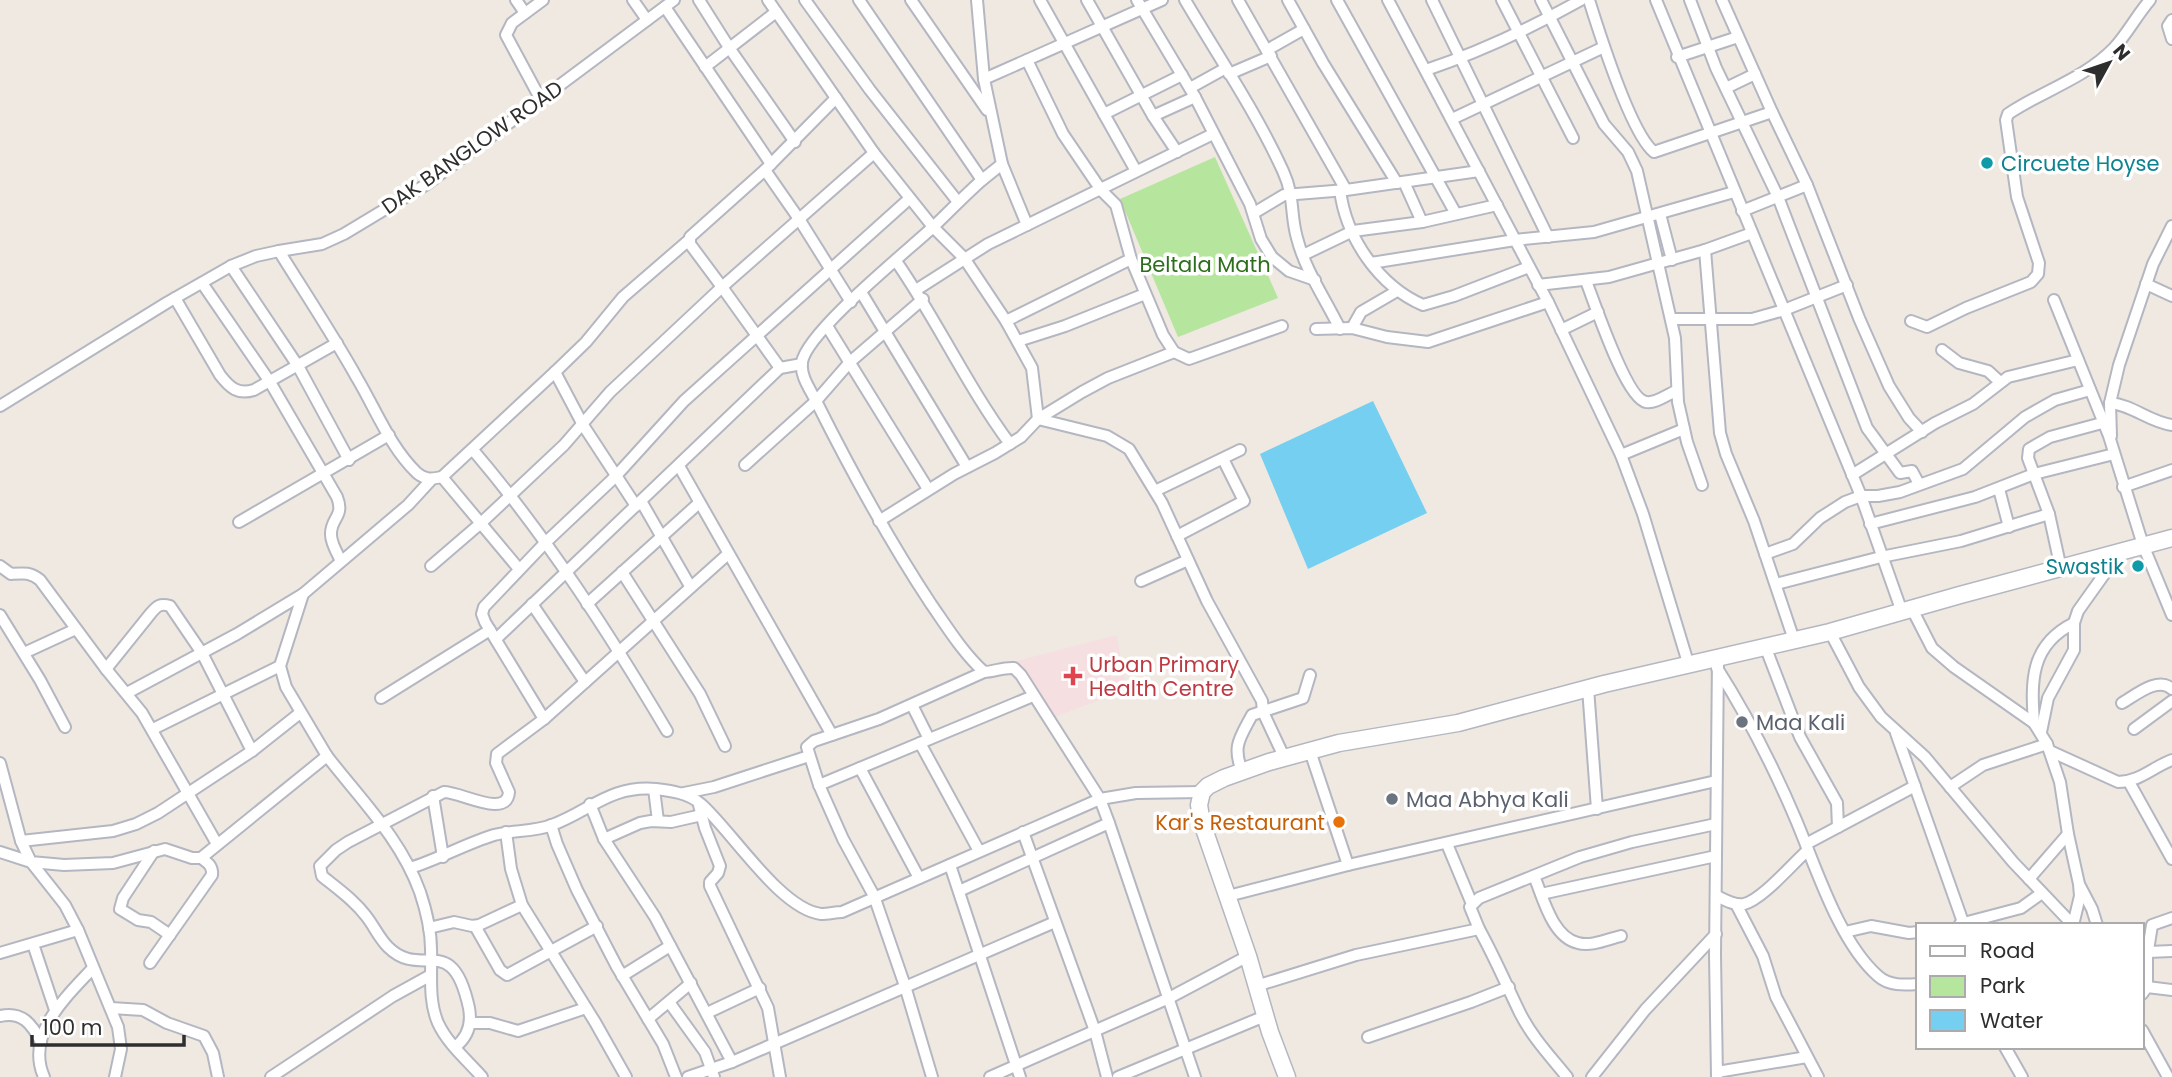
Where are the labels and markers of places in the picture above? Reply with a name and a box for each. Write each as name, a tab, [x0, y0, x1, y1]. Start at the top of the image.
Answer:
place label: Circuete Hoyse	[2001, 149, 2159, 178]
marker: Circuete Hoyse	[1979, 155, 1995, 171]
place label: Swastik	[2046, 552, 2124, 581]
marker: Swastik	[2130, 558, 2146, 574]
place label: Urban Primary Health Centre	[1089, 650, 1239, 703]
marker: Urban Primary Health Centre	[1063, 666, 1083, 686]
place label: Maa Kali	[1756, 708, 1845, 737]
marker: Maa Kali	[1734, 714, 1750, 730]
place label: Maa Abhya Kali	[1406, 785, 1569, 814]
marker: Maa Abhya Kali	[1384, 791, 1400, 807]
place label: Kar's Restaurant	[1155, 808, 1325, 837]
marker: Kar's Restaurant	[1331, 814, 1347, 830]

